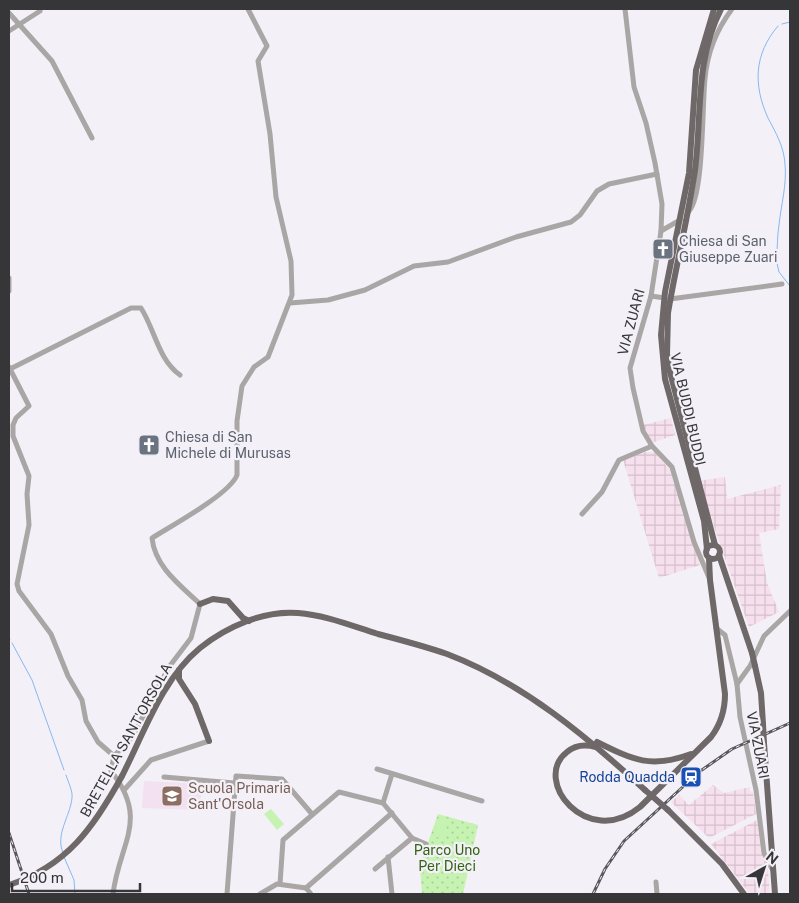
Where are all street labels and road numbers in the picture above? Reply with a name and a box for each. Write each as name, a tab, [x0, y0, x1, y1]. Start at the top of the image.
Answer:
street label: VIA ZUARI	[614, 287, 648, 357]
street label: VIA BUDDI BUDDI	[667, 351, 709, 467]
street label: BRETELLA SANT'ORSOLA	[77, 660, 175, 820]
street label: VIA ZUARI	[744, 710, 772, 780]

